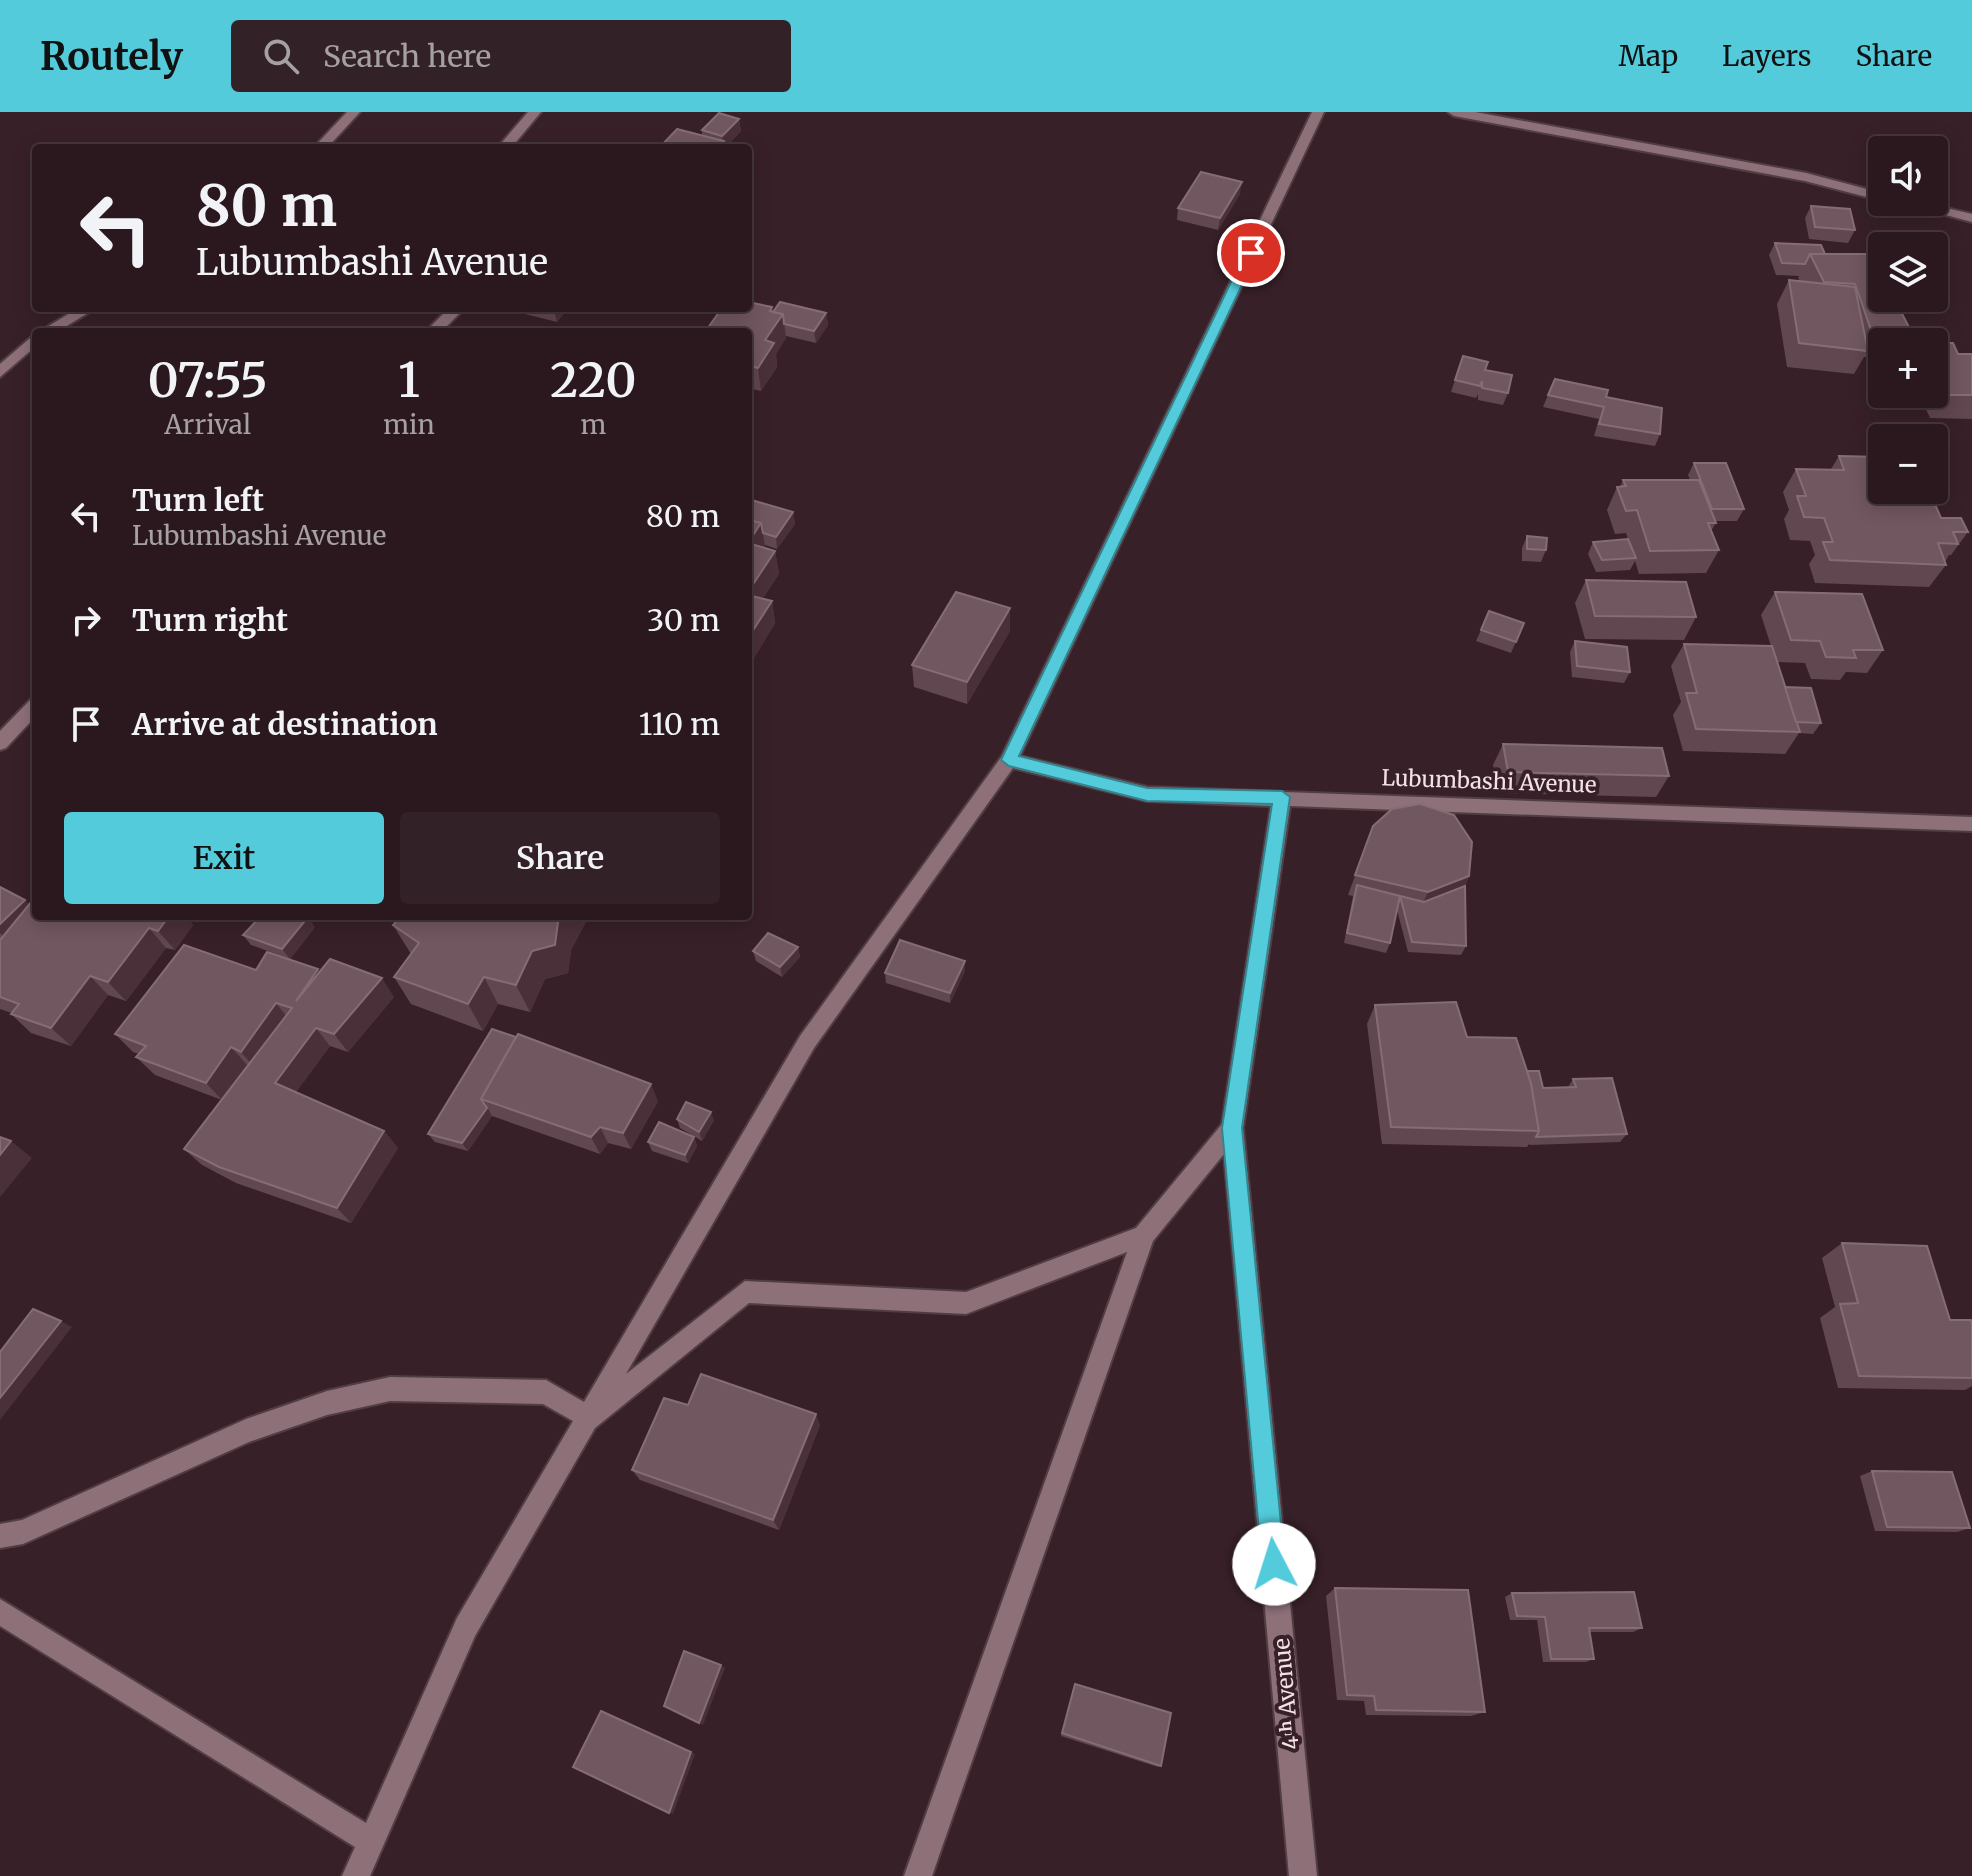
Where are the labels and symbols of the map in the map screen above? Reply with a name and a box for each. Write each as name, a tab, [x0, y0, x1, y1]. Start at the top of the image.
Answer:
pin	[1217, 219, 1285, 287]
street label: Lubumbashi Avenue	[1381, 763, 1597, 799]
position arrow	[1232, 1522, 1316, 1606]
street label: 4ᵗʰ Avenue	[1267, 1637, 1305, 1751]

